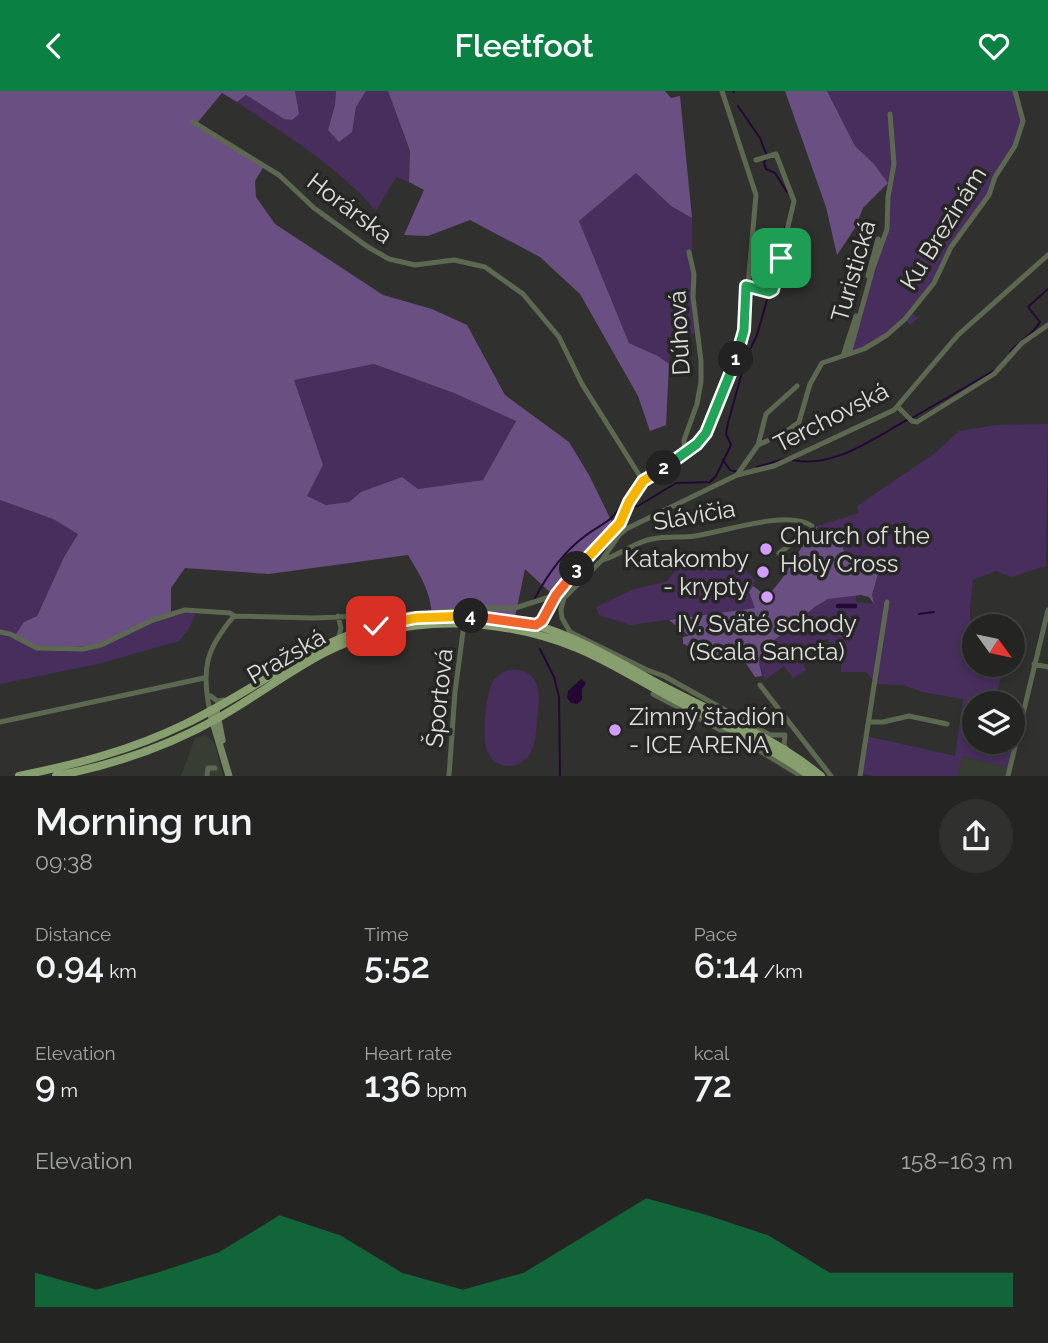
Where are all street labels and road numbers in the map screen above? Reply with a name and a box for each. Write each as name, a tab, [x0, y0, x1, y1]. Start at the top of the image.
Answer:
street label: Ku Brezinám	[894, 161, 992, 295]
street label: Horárska	[302, 167, 398, 249]
street label: Turistická	[825, 217, 881, 325]
street label: Dúhová	[662, 290, 696, 376]
street label: Terchovská	[769, 376, 893, 458]
street label: Slávičia	[650, 493, 738, 537]
street label: Pražská	[242, 622, 330, 690]
street label: Športová	[418, 647, 459, 749]

